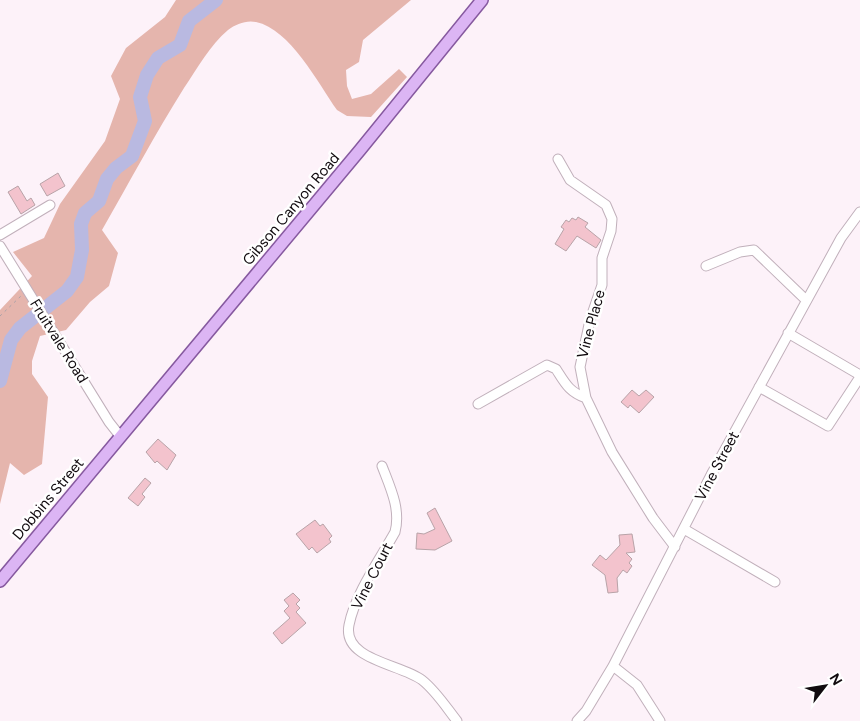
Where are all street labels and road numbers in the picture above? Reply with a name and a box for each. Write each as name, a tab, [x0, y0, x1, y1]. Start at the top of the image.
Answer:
street label: Gibson Canyon Road	[239, 149, 343, 269]
street label: Vine Place	[573, 288, 609, 360]
street label: Fruitvale Road	[26, 296, 92, 386]
street label: Vine Street	[691, 428, 743, 504]
street label: Dobbins Street	[9, 454, 88, 544]
street label: Vine Court	[347, 539, 397, 613]

